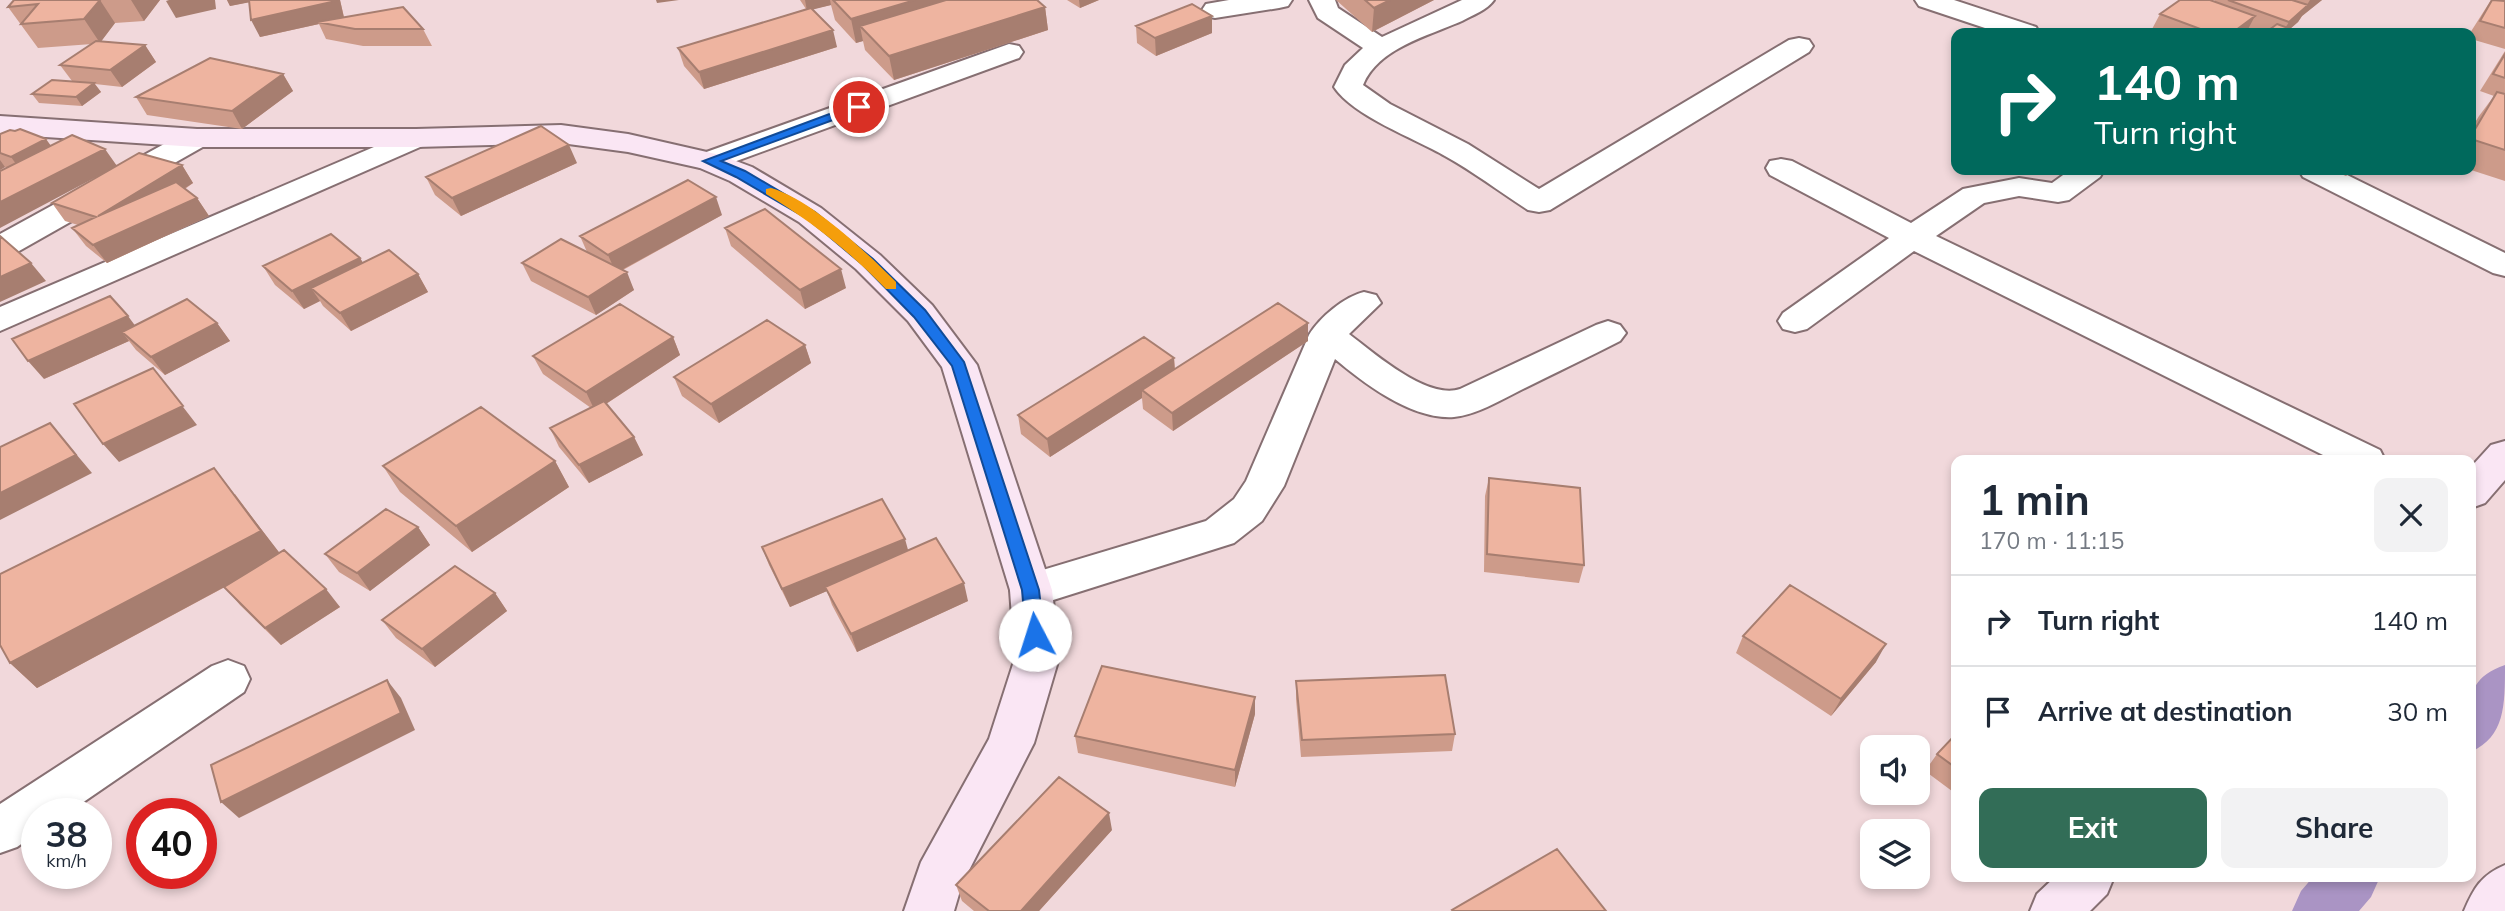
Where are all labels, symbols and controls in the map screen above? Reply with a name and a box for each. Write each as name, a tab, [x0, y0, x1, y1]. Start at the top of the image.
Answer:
text: 140 m	[2094, 51, 2240, 112]
icon: right	[1979, 56, 2070, 147]
pin	[829, 77, 889, 137]
icon: arrive	[840, 88, 878, 126]
text: Turn right	[2094, 112, 2237, 152]
text: 1 min	[1979, 473, 2090, 526]
button: close	[2374, 478, 2448, 552]
text: 170 m · 11:15	[1979, 526, 2124, 555]
position arrow	[998, 598, 1072, 672]
icon: right	[1979, 602, 2017, 640]
text: Turn right	[2038, 604, 2159, 637]
text: 140 m	[2372, 604, 2448, 637]
icon: arrive	[1979, 693, 2017, 731]
text: Arrive at destination	[2038, 695, 2293, 728]
text: 30 m	[2387, 695, 2448, 728]
map controls	[1860, 735, 1930, 889]
button: sound	[1860, 735, 1930, 805]
button: Exit	[1979, 788, 2207, 868]
button: Share	[2221, 788, 2448, 868]
speed limit sign: 40	[126, 798, 217, 889]
text: 38	[45, 812, 88, 856]
button: layers	[1860, 819, 1930, 889]
text: km/h	[46, 849, 87, 872]

